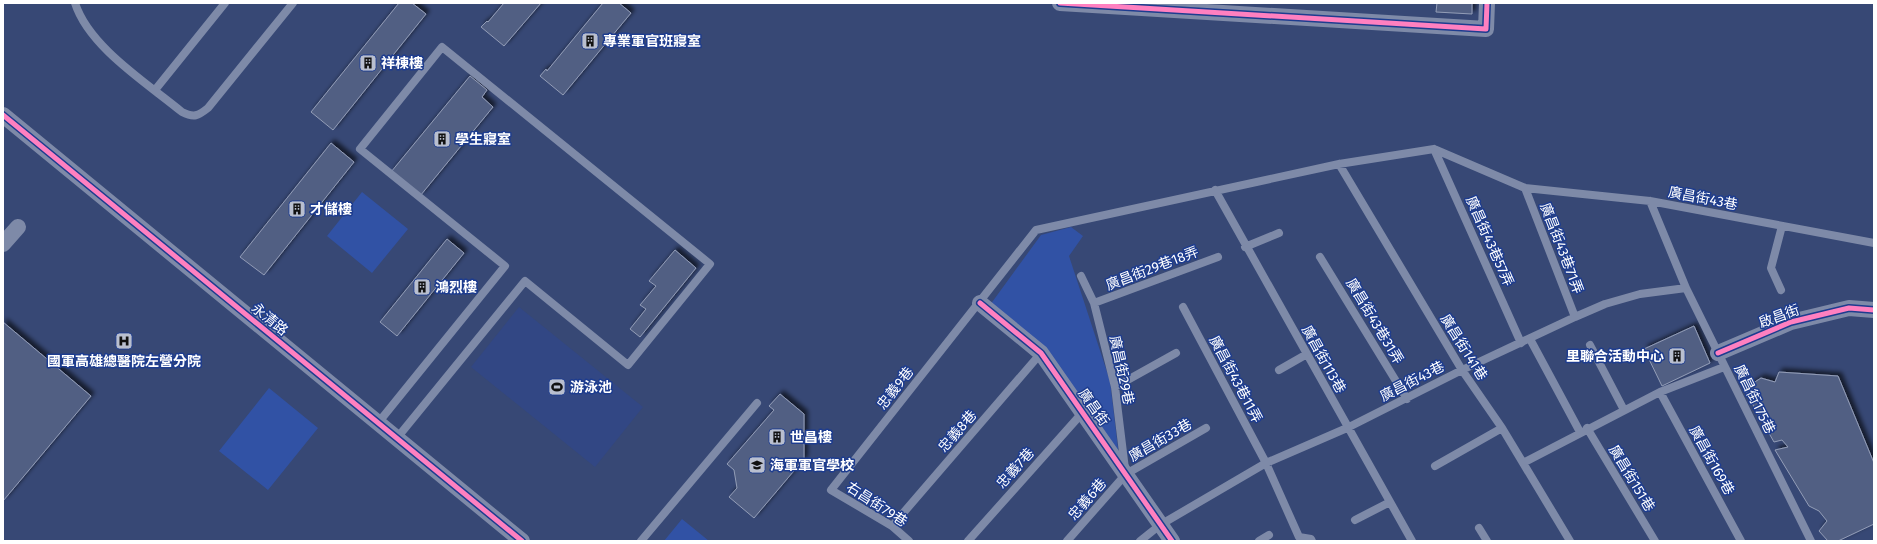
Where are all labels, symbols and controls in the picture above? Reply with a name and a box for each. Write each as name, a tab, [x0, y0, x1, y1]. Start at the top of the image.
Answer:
building icon: 專業軍官班寢室	[580, 31, 600, 51]
place label: 專業軍官班寢室	[603, 33, 701, 50]
building icon: 祥棟樓	[358, 53, 378, 73]
place label: 祥棟樓	[381, 55, 423, 72]
building icon: 學生寢室	[432, 129, 452, 149]
place label: 學生寢室	[455, 131, 511, 148]
street label: 廣昌街43巷	[1667, 183, 1739, 214]
street label: 廣昌街43巷57弄	[1462, 193, 1517, 289]
building icon: 才儲樓	[287, 199, 307, 219]
street label: 廣昌街43巷71弄	[1536, 200, 1587, 296]
place label: 才儲樓	[310, 201, 352, 218]
street label: 廣昌街29巷18弄	[1103, 243, 1201, 294]
street label: 廣昌街43巷31弄	[1342, 275, 1407, 367]
building icon: 鴻烈樓	[412, 277, 432, 297]
place label: 鴻烈樓	[435, 279, 477, 296]
street label: 永清路	[248, 300, 291, 339]
street label: 啟昌街	[1757, 301, 1802, 332]
street label: 廣昌街141巷	[1437, 311, 1491, 383]
street label: 廣昌街113巷	[1298, 322, 1349, 396]
hospital icon: 國軍高雄總醫院左營分院	[114, 331, 134, 351]
street label: 廣昌街43巷11弄	[1205, 333, 1266, 426]
street label: 廣昌街29巷	[1106, 334, 1137, 406]
building icon: 里聯合活動中心	[1667, 346, 1687, 366]
place label: 里聯合活動中心	[1566, 348, 1664, 365]
place label: 國軍高雄總醫院左營分院	[47, 353, 201, 370]
street label: 廣昌街43巷	[1377, 358, 1447, 405]
street label: 廣昌街175巷	[1730, 362, 1779, 437]
street label: 忠義9巷	[874, 364, 917, 413]
sports icon: 游泳池	[547, 377, 567, 397]
place label: 游泳池	[570, 379, 612, 396]
street label: 廣昌街	[1075, 385, 1113, 429]
street label: 忠義8巷	[935, 407, 980, 456]
street label: 廣昌街33巷	[1126, 416, 1195, 465]
street label: 廣昌街169巷	[1686, 423, 1738, 498]
building icon: 世昌樓	[767, 427, 787, 447]
place label: 世昌樓	[790, 429, 832, 446]
street label: 廣昌街151巷	[1605, 442, 1658, 515]
street label: 忠義7巷	[993, 445, 1038, 492]
school or university icon: 海軍軍官學校	[747, 455, 767, 475]
place label: 海軍軍官學校	[770, 457, 854, 474]
street label: 忠義6巷	[1065, 475, 1110, 524]
street label: 右昌街79巷	[843, 478, 910, 530]

